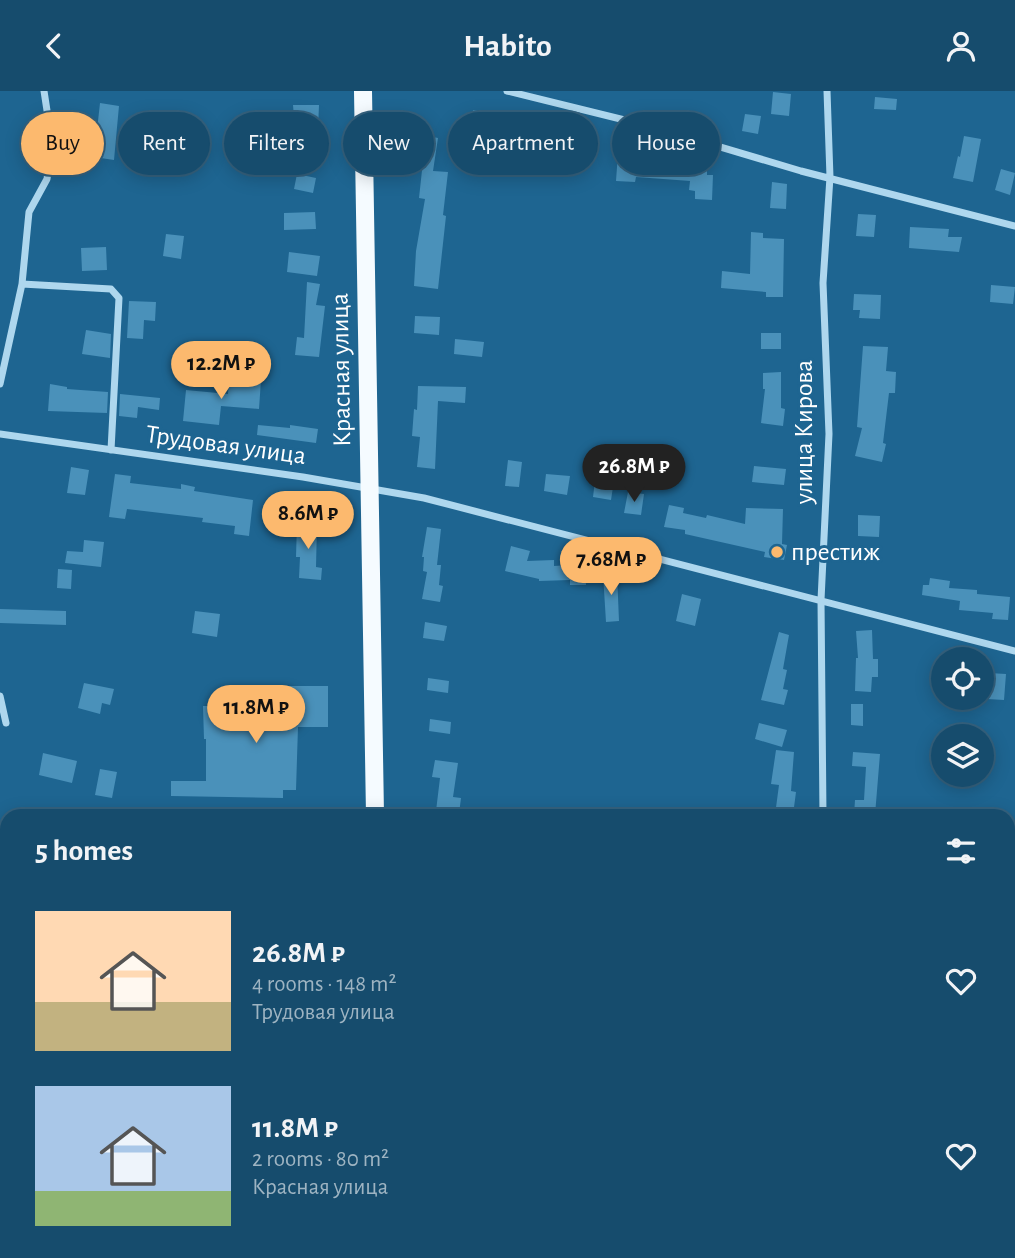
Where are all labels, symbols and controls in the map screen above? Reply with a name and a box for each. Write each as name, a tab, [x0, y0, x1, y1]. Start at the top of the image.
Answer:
icon: back	[35, 27, 73, 65]
icon: person	[942, 27, 980, 65]
text: Habito	[463, 30, 552, 62]
chip: Buy	[21, 112, 104, 175]
chip: Rent	[118, 112, 210, 175]
chip: Filters	[224, 112, 329, 175]
chip: New	[343, 112, 434, 175]
chip: Apartment	[448, 112, 598, 175]
chip: House	[612, 112, 720, 175]
street label: Красная улица	[327, 293, 355, 447]
pin: 12.2M ₽	[156, 341, 286, 401]
text: 12.2M ₽	[187, 352, 255, 375]
street label: улица Кирова	[791, 360, 817, 505]
street label: Трудовая улица	[144, 421, 308, 469]
pin: 26.8M ₽	[569, 445, 699, 504]
text: 26.8M ₽	[598, 455, 670, 478]
pin: 8.6M ₽	[251, 491, 365, 551]
text: 8.6M ₽	[278, 502, 338, 525]
pin: 7.68M ₽	[546, 538, 676, 597]
place label: престиж	[791, 539, 880, 565]
marker: престиж	[769, 544, 785, 560]
text: 7.68M ₽	[576, 548, 646, 571]
map controls	[931, 647, 994, 787]
button: locate	[931, 647, 994, 710]
pin: 11.8M ₽	[191, 685, 321, 745]
text: 11.8M ₽	[223, 696, 289, 719]
button: layers	[931, 724, 994, 787]
icon: filters	[942, 832, 980, 870]
text: 5 homes	[35, 836, 133, 866]
text: 26.8M ₽	[252, 938, 345, 968]
icon: home	[91, 939, 175, 1023]
icon: heart	[942, 962, 980, 1000]
text: 4 rooms · 148 m²	[252, 973, 397, 996]
text: Трудовая улица	[252, 1001, 395, 1024]
text: 11.8M ₽	[252, 1113, 338, 1143]
icon: home	[91, 1114, 175, 1198]
icon: heart	[942, 1137, 980, 1175]
text: 2 rooms · 80 m²	[252, 1148, 389, 1171]
text: Красная улица	[252, 1176, 388, 1199]

